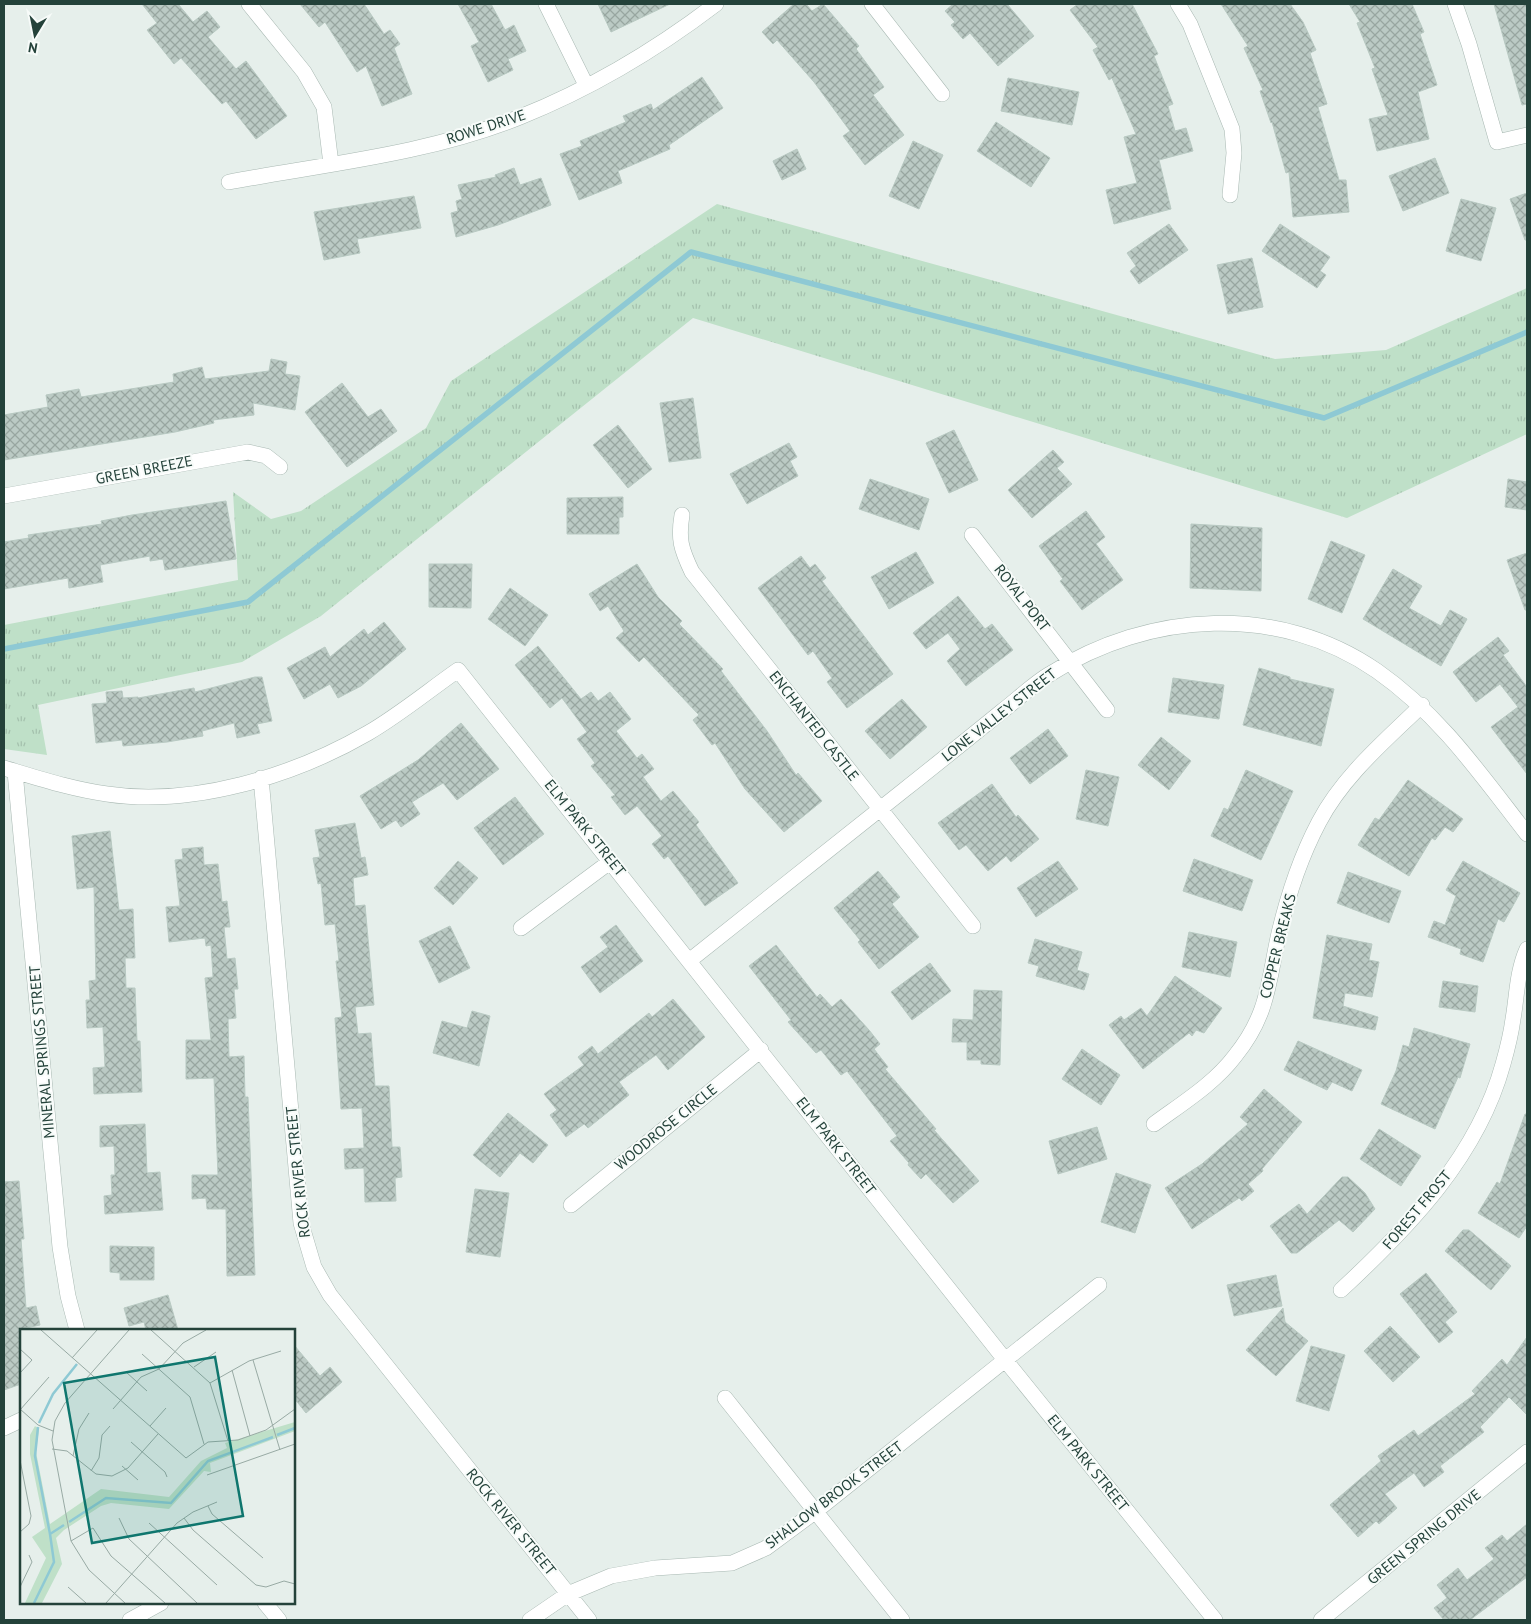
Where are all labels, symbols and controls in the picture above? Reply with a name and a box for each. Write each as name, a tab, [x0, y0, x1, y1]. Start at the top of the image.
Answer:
north arrow	[10, 10, 60, 60]
text: N	[27, 38, 39, 57]
street label: ROWE DRIVE	[444, 105, 528, 148]
street label: GREEN BREEZE	[94, 451, 194, 488]
street label: ROYAL PORT	[990, 560, 1055, 636]
street label: LONE VALLEY STREET	[937, 663, 1060, 765]
street label: ENCHANTED CASTLE	[765, 667, 863, 785]
street label: ELM PARK STREET	[541, 775, 631, 880]
street label: COPPER BREAKS	[1255, 891, 1300, 1000]
street label: MINERAL SPRINGS STREET	[24, 964, 59, 1139]
street label: WOODROSE CIRCLE	[611, 1079, 721, 1174]
street label: ELM PARK STREET	[792, 1093, 881, 1199]
street label: ROCK RIVER STREET	[281, 1105, 314, 1239]
street label: FOREST FROST	[1378, 1166, 1456, 1253]
inset map	[20, 1329, 295, 1604]
street label: ELM PARK STREET	[1044, 1410, 1134, 1515]
street label: SHALLOW BROOK STREET	[761, 1436, 907, 1553]
street label: ROCK RIVER STREET	[462, 1464, 561, 1580]
street label: GREEN SPRING DRIVE	[1363, 1485, 1484, 1588]

